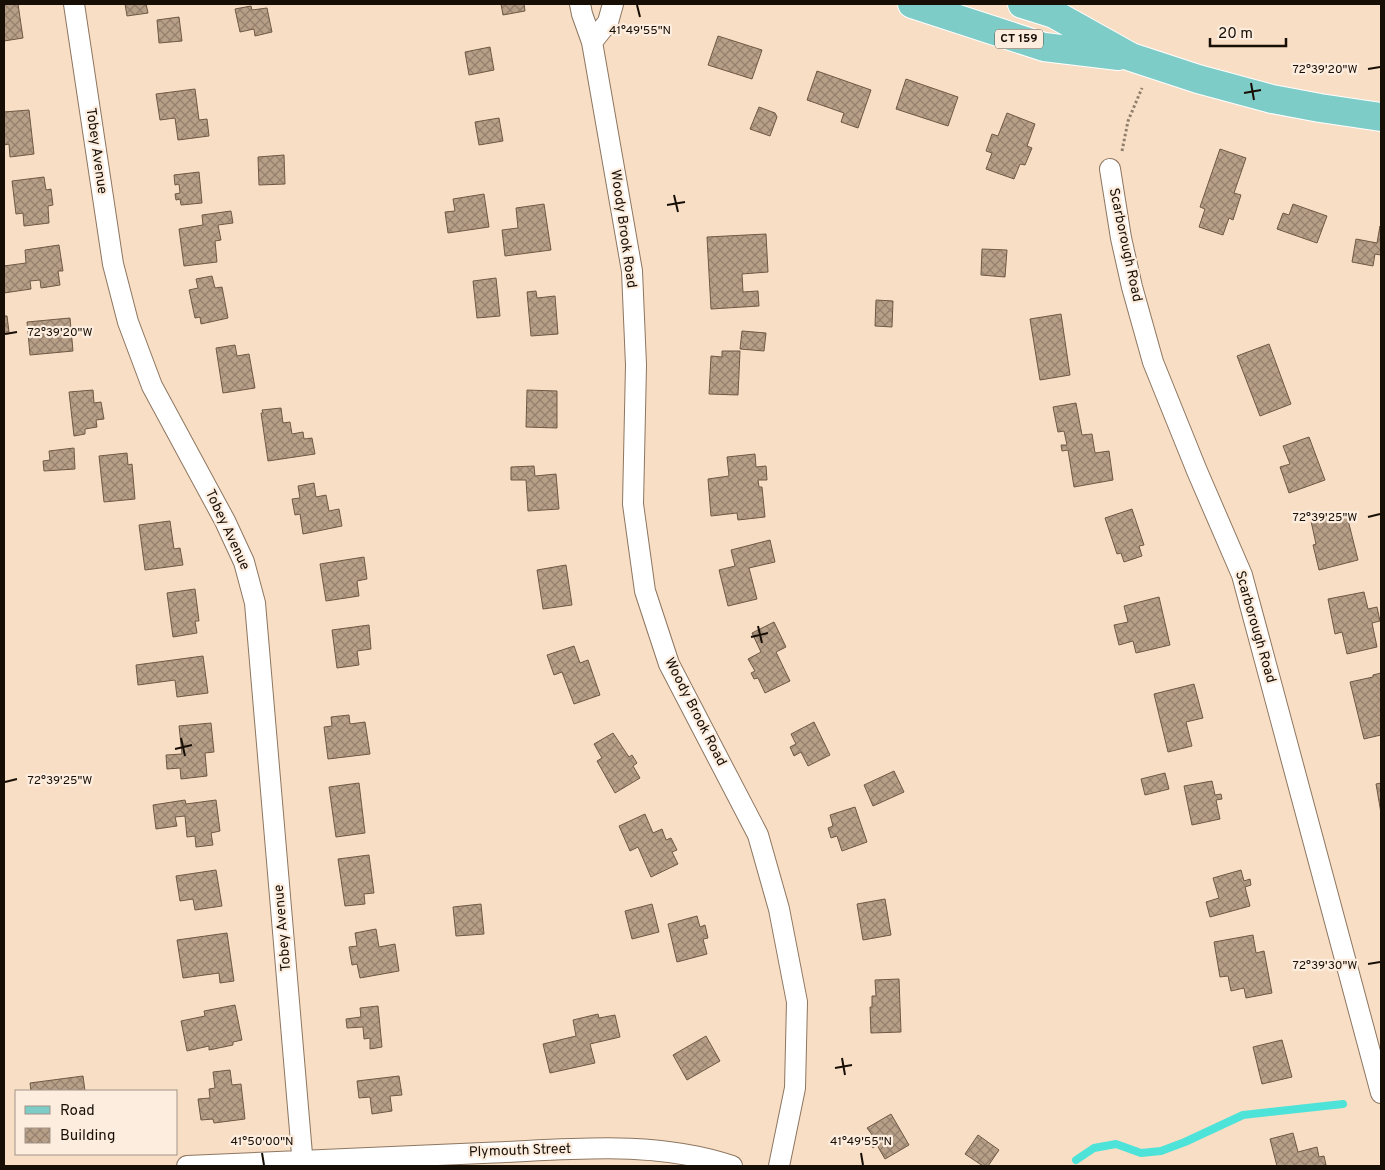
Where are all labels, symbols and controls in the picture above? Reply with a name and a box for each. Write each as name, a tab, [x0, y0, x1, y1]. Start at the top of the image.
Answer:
scale bar	[1210, 15, 1286, 47]
text: 41°49'55"N	[609, 23, 671, 39]
text: 20 m	[1218, 25, 1253, 44]
road number: CT 159	[995, 30, 1043, 48]
text: 72°39'20"W	[1292, 62, 1358, 78]
street label: Tobey Avenue	[82, 107, 110, 195]
street label: Woody Brook Road	[606, 169, 640, 289]
street label: Scarborough Road	[1105, 187, 1145, 303]
text: 72°39'20"W	[27, 325, 93, 341]
street label: Tobey Avenue	[201, 487, 253, 573]
text: 72°39'25"W	[1293, 510, 1357, 526]
street label: Scarborough Road	[1231, 569, 1279, 685]
street label: Woody Brook Road	[660, 655, 730, 769]
text: 72°39'25"W	[28, 773, 92, 789]
street label: Tobey Avenue	[271, 884, 295, 972]
text: 72°39'30"W	[1293, 958, 1357, 974]
legend	[15, 1090, 178, 1155]
text: Road	[60, 1102, 95, 1121]
text: Building	[60, 1127, 115, 1146]
text: 41°50'00"N	[230, 1134, 294, 1150]
text: 41°49'55"N	[830, 1134, 892, 1150]
street label: Plymouth Street	[468, 1141, 572, 1161]

